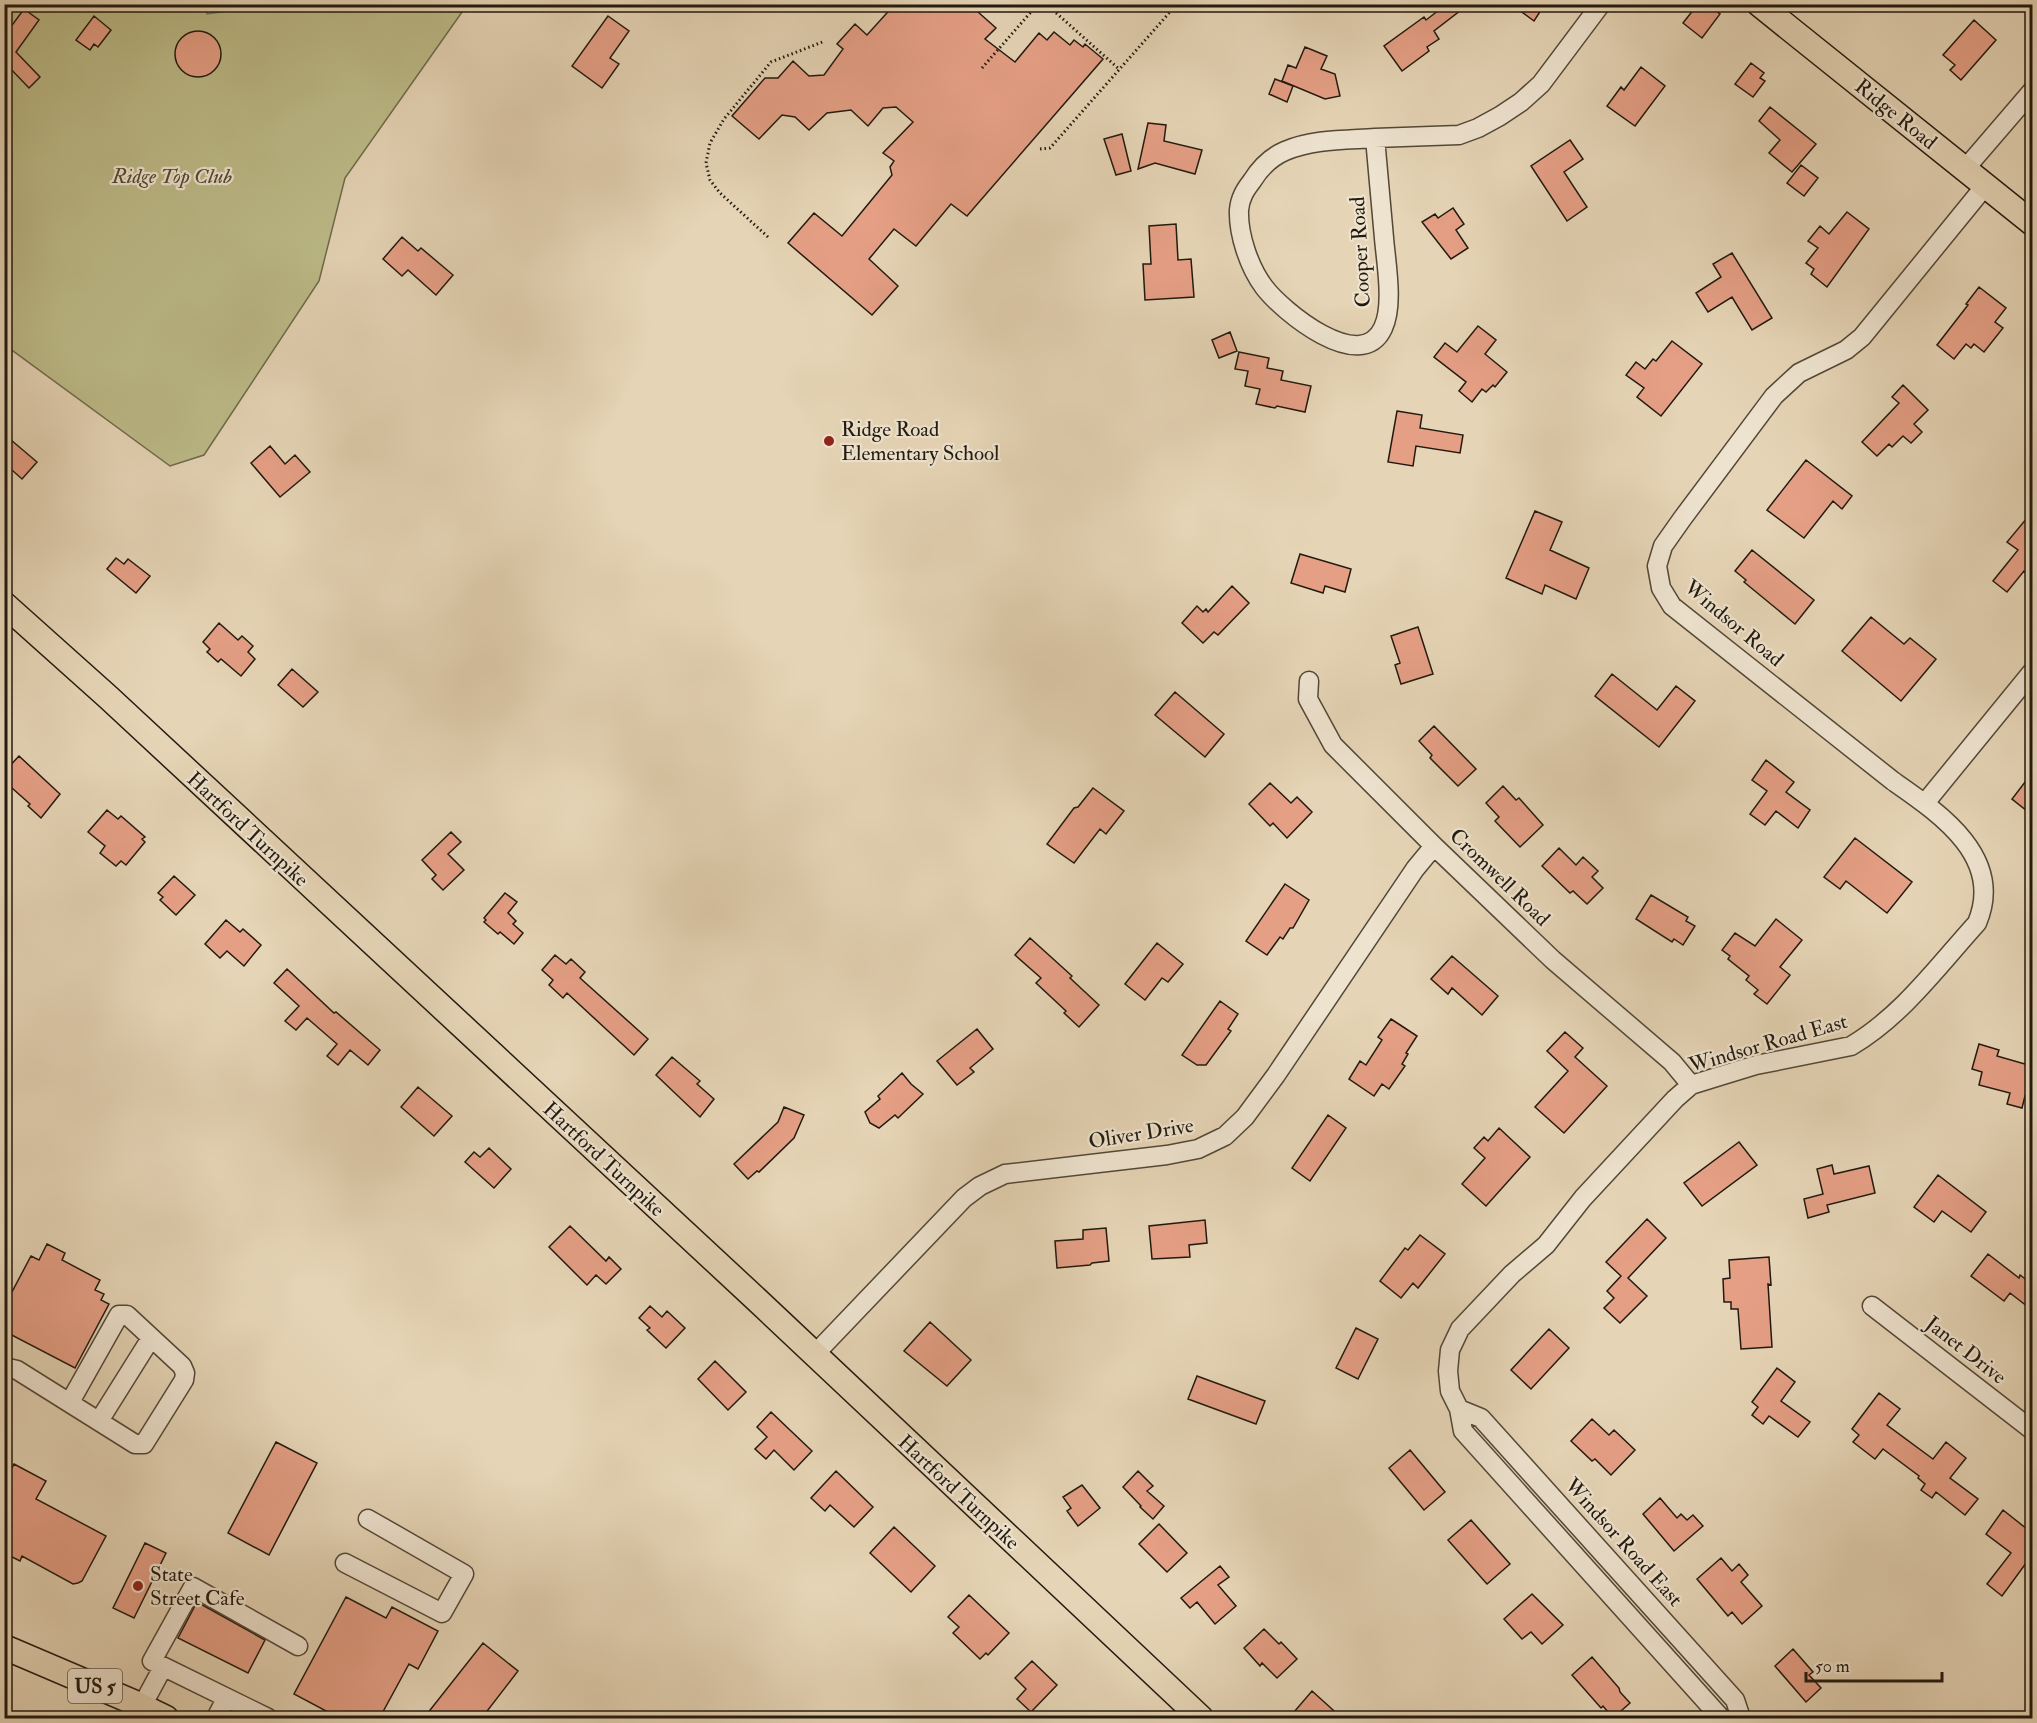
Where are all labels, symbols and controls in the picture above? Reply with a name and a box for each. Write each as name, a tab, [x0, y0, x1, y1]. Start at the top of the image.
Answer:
street label: Ridge Road	[1849, 73, 1943, 156]
park label: Ridge Top Club	[111, 163, 232, 190]
street label: Cooper Road	[1344, 195, 1377, 308]
place label: Ridge Road Elementary School	[841, 416, 1000, 467]
marker: Ridge Road Elementary School	[822, 434, 836, 448]
street label: Windsor Road	[1678, 573, 1789, 673]
street label: Hartford Turnpike	[181, 766, 315, 893]
street label: Cromwell Road	[1444, 823, 1556, 933]
street label: Windsor Road East	[1685, 1008, 1851, 1079]
street label: Hartford Turnpike	[537, 1096, 671, 1223]
street label: Oliver Drive	[1087, 1112, 1196, 1155]
street label: Janet Drive	[1919, 1310, 2012, 1391]
street label: Hartford Turnpike	[892, 1429, 1026, 1556]
street label: Windsor Road East	[1558, 1472, 1689, 1612]
place label: State Street Cafe	[150, 1561, 245, 1612]
marker: State Street Cafe	[131, 1579, 145, 1593]
scale bar	[1806, 1645, 1942, 1683]
text: 50 m	[1815, 1655, 1850, 1678]
road number: US 5	[68, 1669, 122, 1703]

